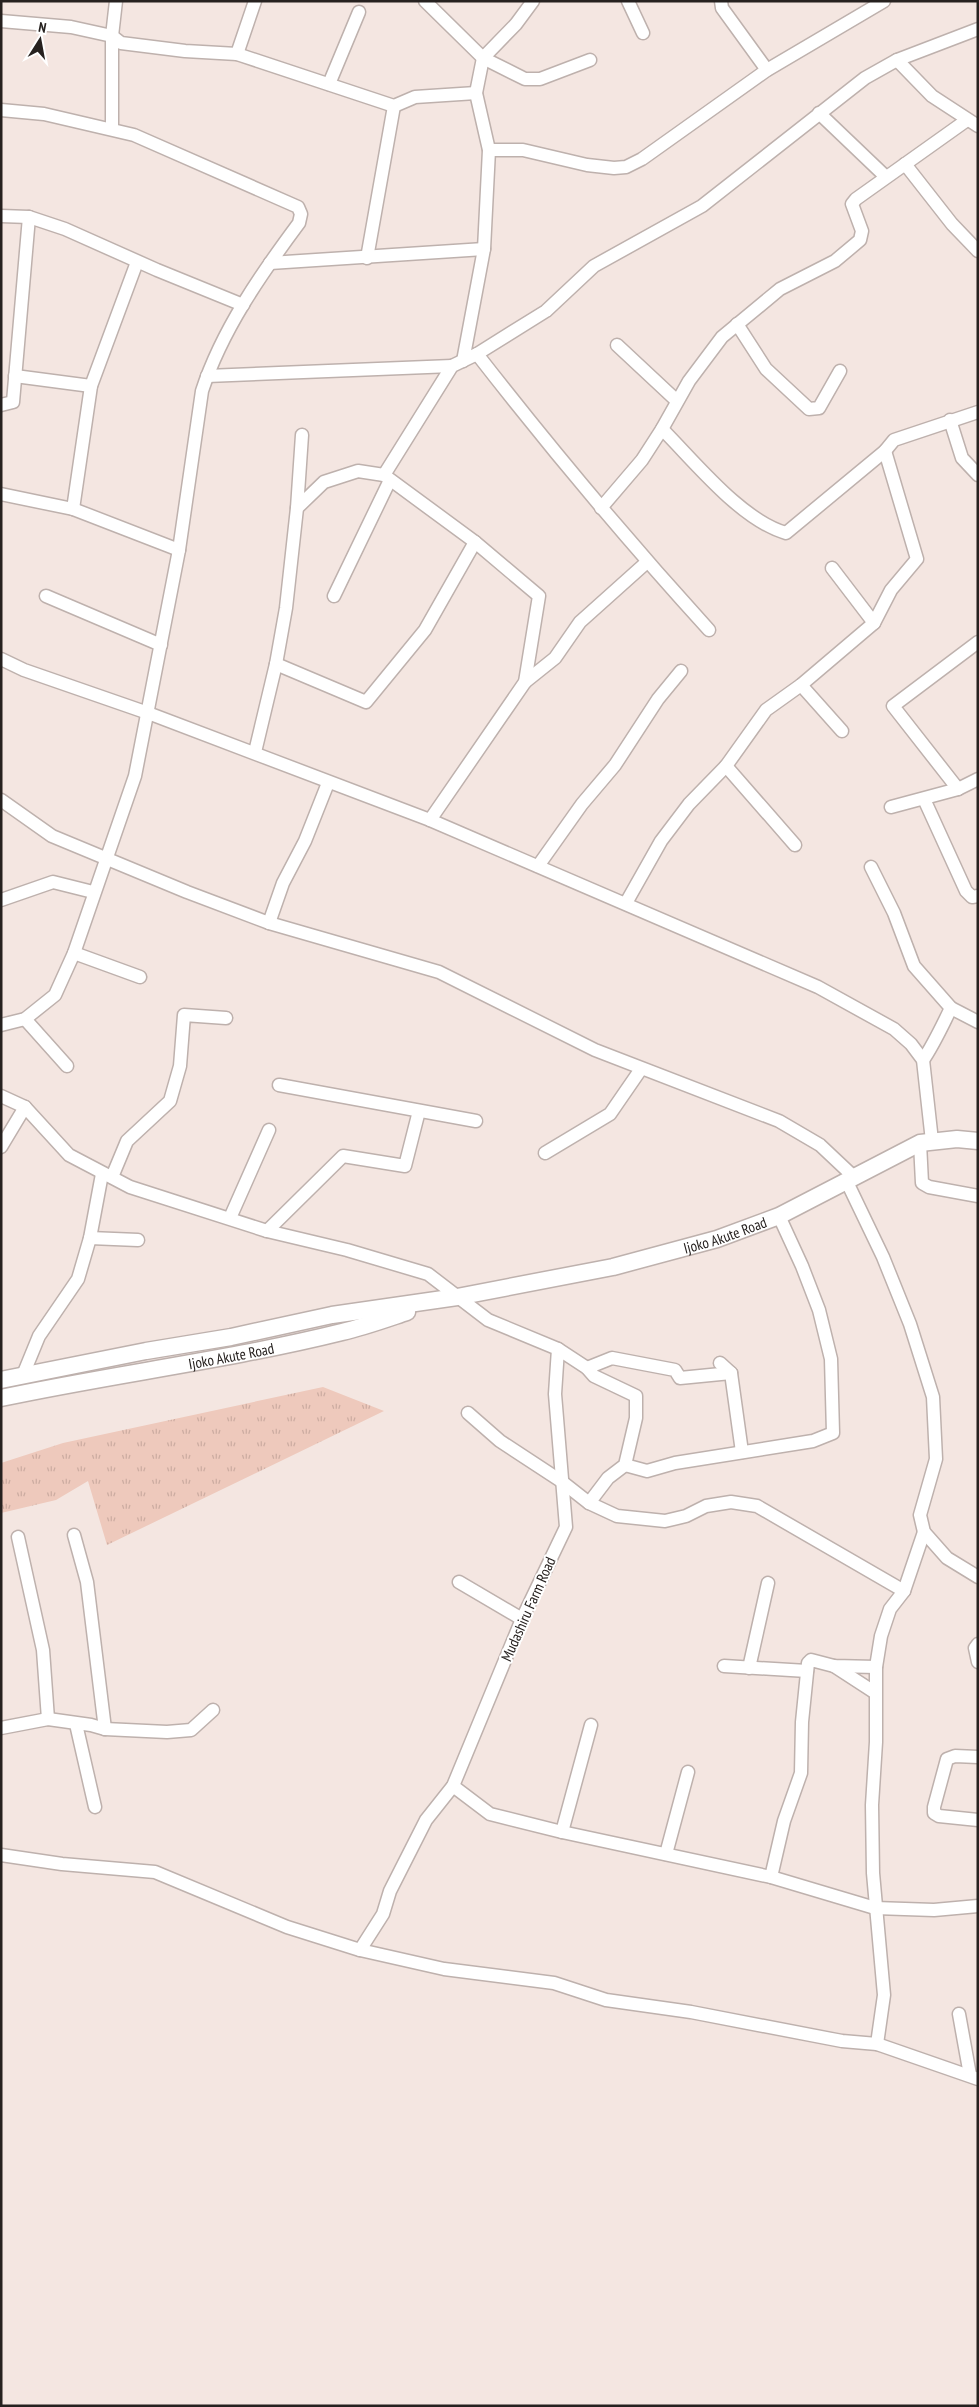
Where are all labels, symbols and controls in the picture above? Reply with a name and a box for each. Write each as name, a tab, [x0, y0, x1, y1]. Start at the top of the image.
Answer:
north arrow	[15, 15, 65, 65]
text: N	[37, 18, 48, 37]
street label: Ijoko Akute Road	[681, 1212, 769, 1257]
street label: Ijoko Akute Road	[187, 1338, 276, 1373]
street label: Mudashiru Farm Road	[497, 1554, 559, 1664]

